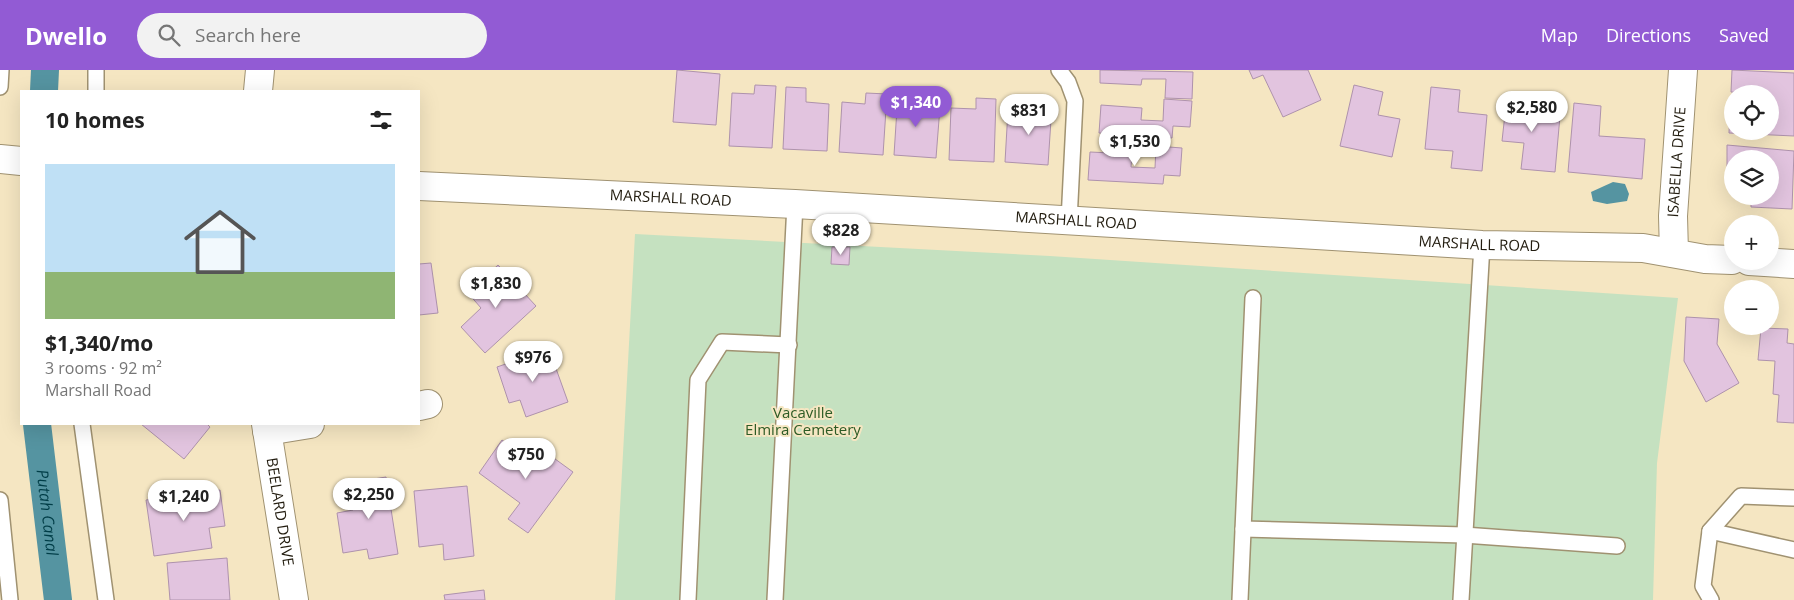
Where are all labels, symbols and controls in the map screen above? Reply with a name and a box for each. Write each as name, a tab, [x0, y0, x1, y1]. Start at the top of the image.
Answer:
search box	[137, 13, 487, 58]
text: Dwello	[25, 19, 107, 52]
icon: search	[155, 21, 183, 49]
text: Search here	[195, 22, 301, 48]
text: Map	[1541, 23, 1578, 47]
text: Directions	[1606, 23, 1691, 47]
text: Saved	[1719, 23, 1769, 47]
pin: $1,340	[875, 85, 957, 128]
map controls	[1724, 85, 1779, 335]
button: locate	[1724, 85, 1779, 140]
pin: $2,580	[1491, 90, 1573, 133]
text: $1,340	[891, 91, 941, 113]
pin: $831	[999, 93, 1059, 136]
text: $2,580	[1507, 96, 1557, 118]
text: $831	[1011, 99, 1047, 121]
text: 10 homes	[45, 106, 145, 134]
icon: filters	[367, 106, 395, 134]
street label: ISABELLA DRIVE	[1662, 106, 1689, 218]
pin: $1,530	[1094, 124, 1176, 167]
text: $1,530	[1110, 130, 1160, 152]
button: layers	[1724, 150, 1779, 205]
street label: MARSHALL ROAD	[609, 184, 732, 210]
icon: home	[175, 197, 265, 287]
street label: MARSHALL ROAD	[1015, 206, 1138, 233]
pin: $828	[811, 214, 871, 256]
button: +	[1724, 215, 1779, 270]
text: $828	[823, 219, 859, 241]
street label: MARSHALL ROAD	[1418, 230, 1541, 255]
pin: $1,830	[455, 266, 537, 309]
text: $1,830	[471, 272, 521, 294]
button: −	[1724, 280, 1779, 335]
text: $1,340/mo	[45, 329, 153, 357]
pin: $976	[503, 340, 563, 383]
text: $976	[515, 346, 551, 368]
text: 3 rooms · 92 m²	[45, 357, 162, 379]
text: Marshall Road	[45, 379, 152, 401]
park label: Vacaville Elmira Cemetery	[745, 402, 861, 439]
pin: $750	[496, 438, 556, 480]
text: $750	[508, 443, 544, 465]
street label: BEELARD DRIVE	[262, 456, 299, 567]
water label: Putah Canal	[31, 468, 64, 558]
pin: $2,250	[328, 478, 410, 520]
pin: $1,240	[143, 480, 225, 522]
text: $2,250	[344, 483, 394, 505]
text: $1,240	[159, 485, 209, 507]

